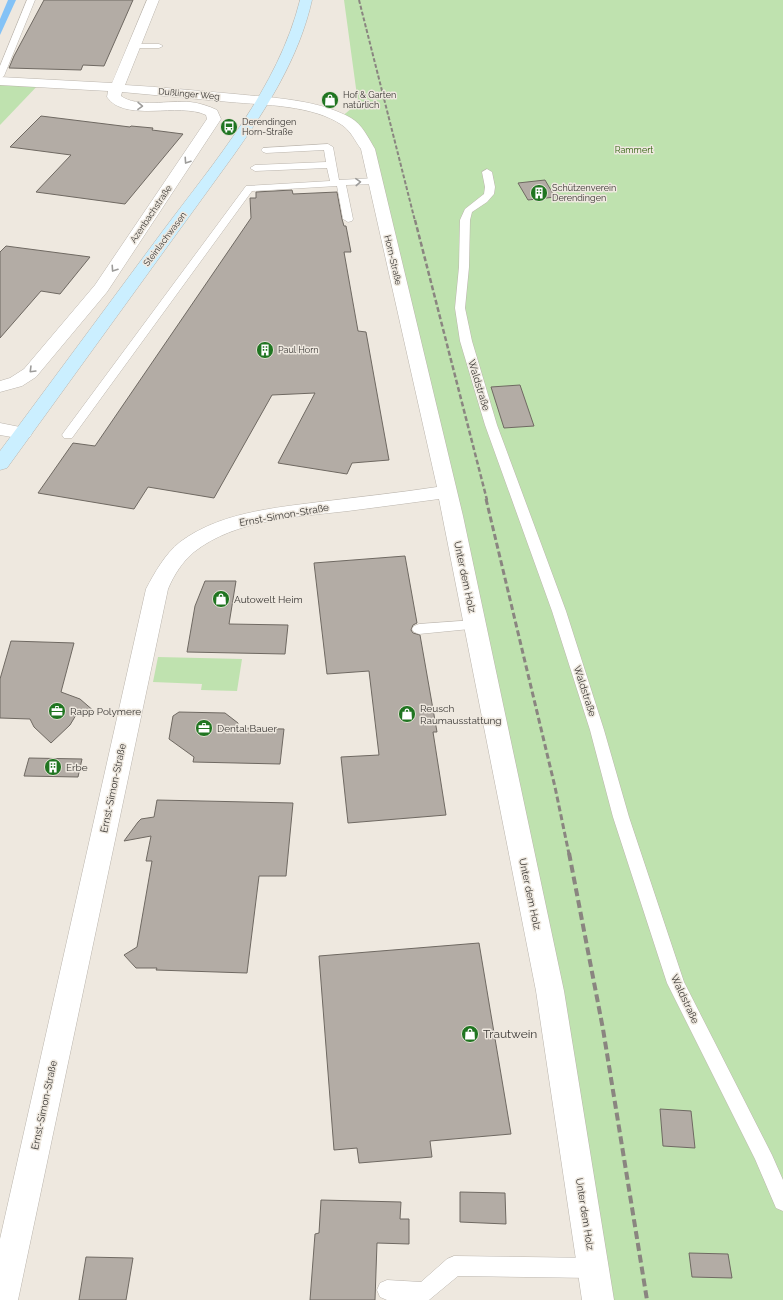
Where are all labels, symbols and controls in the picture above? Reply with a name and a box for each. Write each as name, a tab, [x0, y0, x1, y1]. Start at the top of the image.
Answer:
street label: Dußlinger Weg	[158, 86, 220, 102]
shop icon: Hof & Garten natürlich	[320, 90, 340, 110]
place label: Hof & Garten natürlich	[343, 90, 396, 110]
one-way arrow	[137, 101, 143, 110]
bus stop icon: Derendingen Horn-Straße	[219, 117, 239, 137]
place label: Derendingen Horn-Straße	[242, 117, 296, 137]
park label: Rammert	[615, 145, 653, 155]
one-way arrow	[184, 157, 191, 164]
one-way arrow	[355, 177, 361, 186]
street label: Azenbachstraße	[128, 183, 174, 245]
building icon: Schützenverein Derendingen	[529, 183, 549, 203]
place label: Schützenverein Derendingen	[552, 183, 616, 203]
street label: Steinlachwasen	[141, 210, 189, 268]
street label: Horn-Straße	[382, 234, 404, 287]
one-way arrow	[111, 265, 119, 272]
building icon: Paul Horn	[255, 340, 275, 360]
place label: Paul Horn	[278, 345, 319, 355]
street label: Waldstraße	[466, 358, 492, 412]
one-way arrow	[29, 365, 37, 373]
street label: Ernst-Simon-Straße	[238, 502, 330, 528]
street label: Unter dem Holz	[452, 540, 478, 614]
shop icon: Autowelt Heim	[211, 589, 231, 609]
place label: Autowelt Heim	[234, 594, 303, 605]
street label: Waldstraße	[572, 664, 598, 718]
office icon: Rapp Polymere	[47, 701, 67, 721]
place label: Reusch Raumausstattung	[420, 703, 502, 726]
shop icon: Reusch Raumausstattung	[397, 704, 417, 724]
place label: Rapp Polymere	[70, 706, 141, 717]
office icon: Dental Bauer	[194, 718, 214, 738]
place label: Dental Bauer	[217, 723, 277, 734]
street label: Ernst-Simon-Straße	[98, 742, 128, 834]
building icon: Erbe	[43, 757, 63, 777]
place label: Erbe	[66, 762, 88, 773]
street label: Unter dem Holz	[517, 857, 543, 931]
street label: Waldstraße	[669, 973, 701, 1025]
shop icon: Trautwein	[460, 1024, 480, 1044]
place label: Trautwein	[483, 1027, 537, 1041]
street label: Ernst-Simon-Straße	[29, 1059, 59, 1151]
street label: Unter dem Holz	[574, 1177, 596, 1251]

